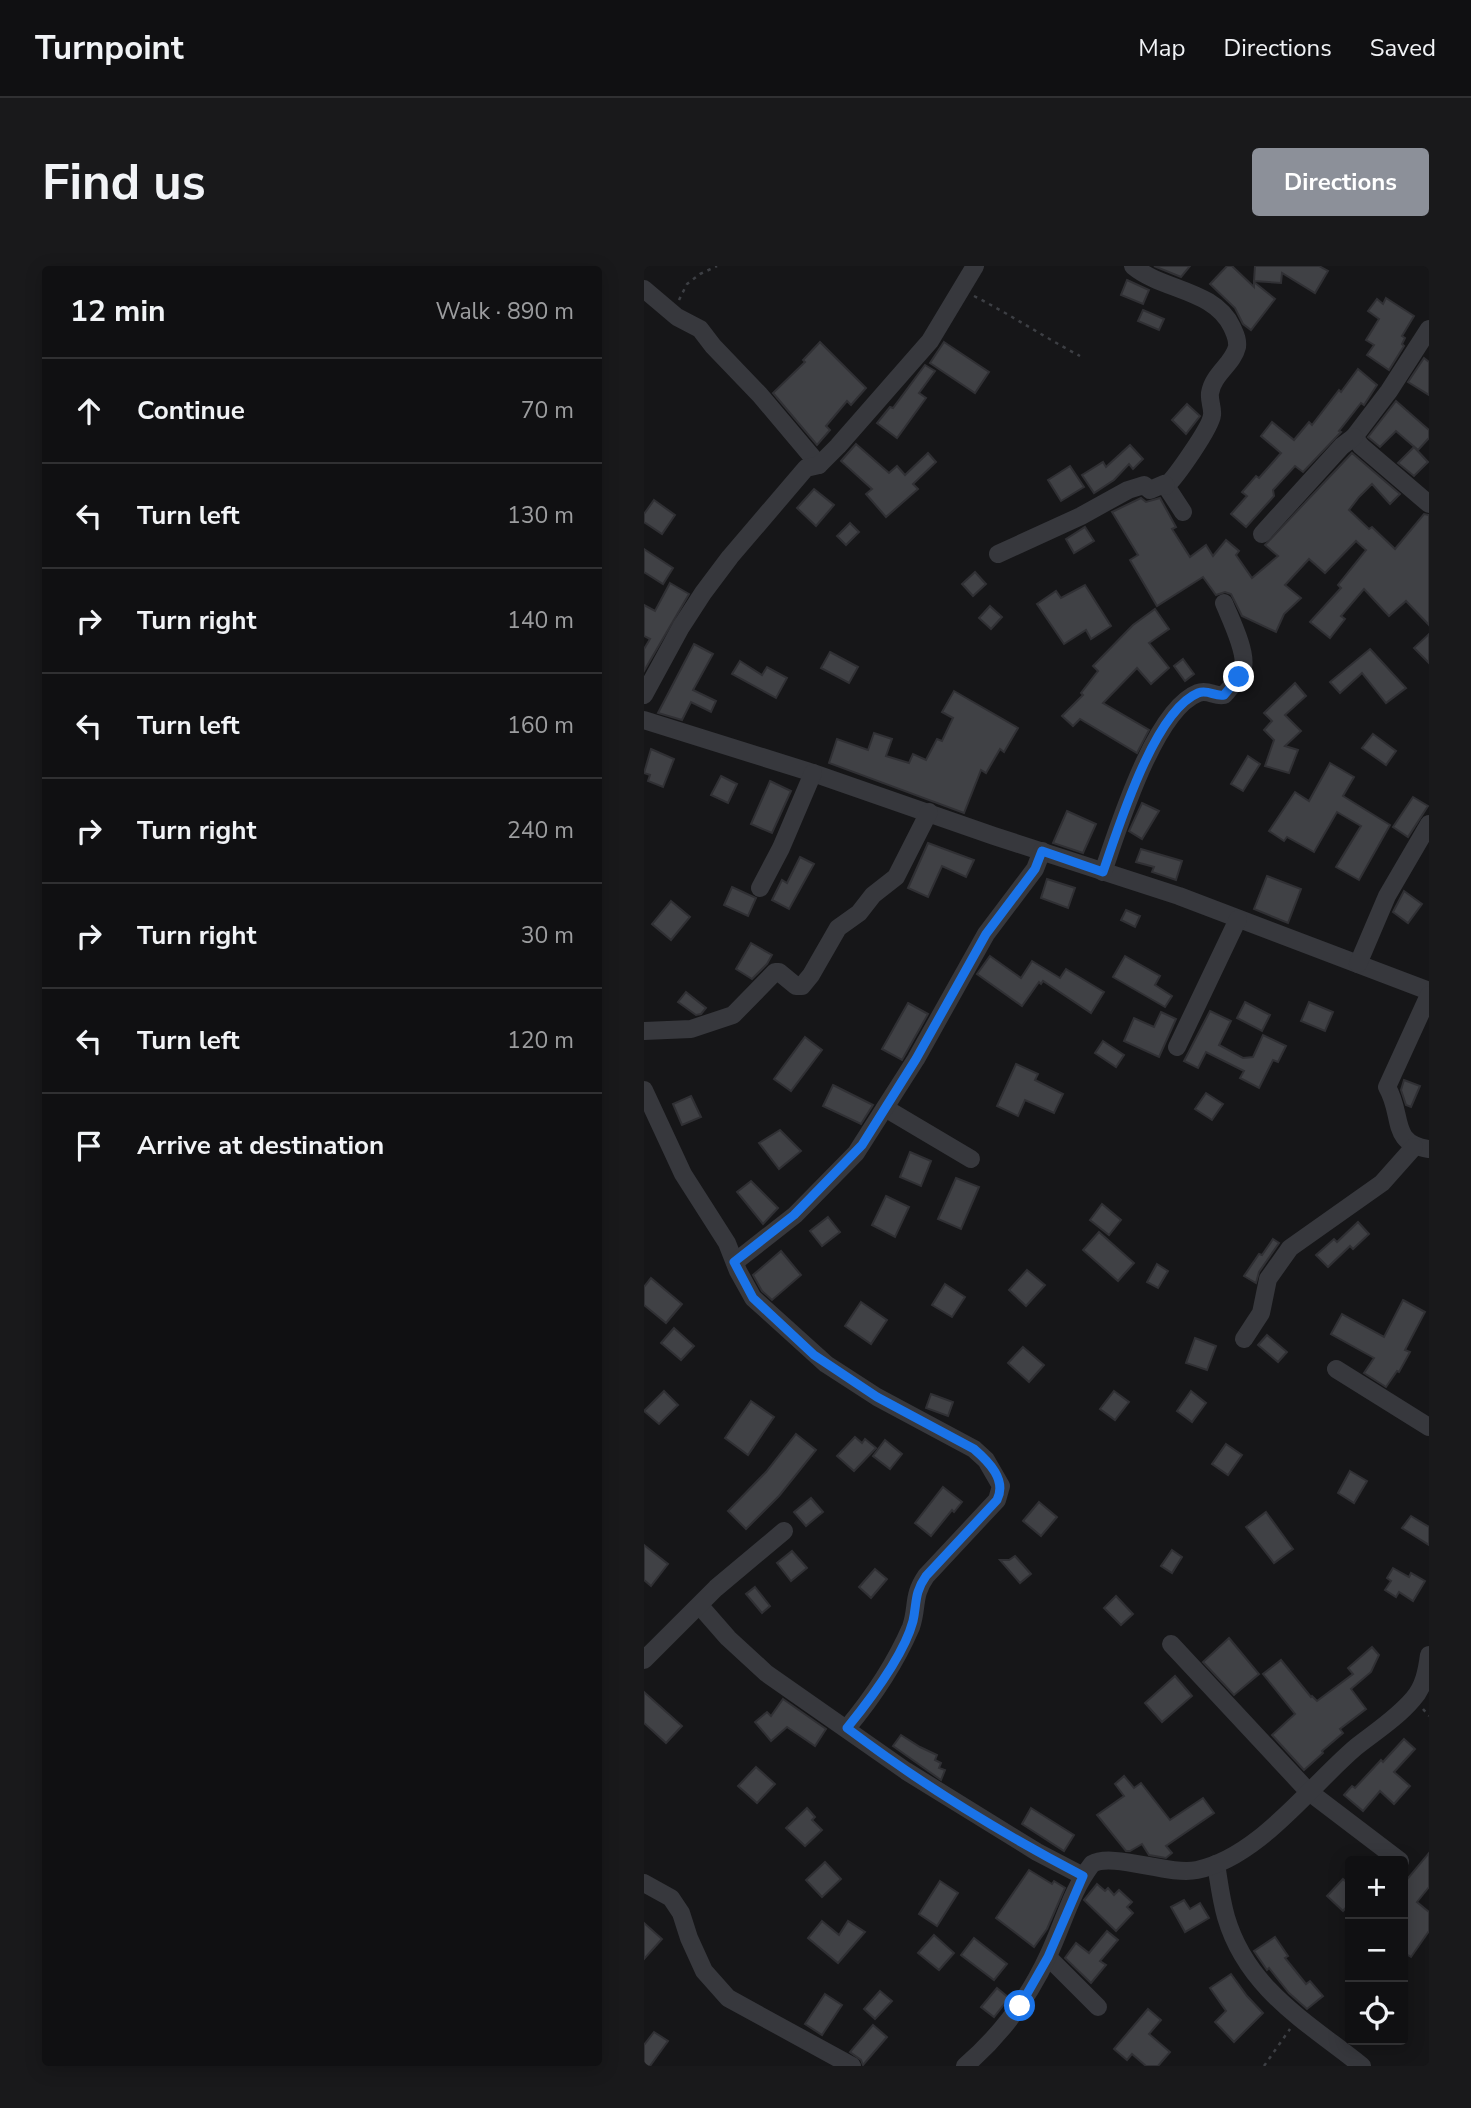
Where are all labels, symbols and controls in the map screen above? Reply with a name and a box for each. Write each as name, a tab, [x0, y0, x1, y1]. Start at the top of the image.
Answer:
text: Turnpoint	[35, 26, 184, 71]
text: Map	[1138, 32, 1185, 64]
text: Directions	[1223, 32, 1332, 64]
text: Saved	[1370, 32, 1436, 64]
button: Directions	[1252, 148, 1429, 216]
text: Find us	[42, 149, 206, 216]
text: 12 min	[70, 291, 166, 332]
text: Walk · 890 m	[435, 296, 574, 327]
icon: ahead	[70, 392, 108, 430]
text: Continue	[137, 393, 245, 428]
text: 70 m	[521, 395, 574, 426]
icon: left	[70, 497, 108, 535]
text: Turn left	[137, 498, 240, 533]
text: 130 m	[507, 500, 574, 531]
icon: right	[70, 602, 108, 640]
text: Turn right	[137, 603, 256, 638]
text: 140 m	[507, 605, 574, 636]
route end	[1223, 661, 1254, 692]
icon: left	[70, 707, 108, 745]
text: Turn left	[137, 708, 240, 743]
text: 160 m	[507, 710, 574, 741]
icon: right	[70, 812, 108, 850]
text: Turn right	[137, 813, 256, 848]
text: 240 m	[507, 815, 574, 846]
icon: right	[70, 917, 108, 955]
text: Turn right	[137, 918, 256, 953]
text: 30 m	[521, 920, 574, 951]
icon: left	[70, 1022, 108, 1060]
text: Turn left	[137, 1023, 240, 1058]
text: 120 m	[507, 1025, 574, 1056]
icon: arrive	[70, 1127, 108, 1165]
text: Arrive at destination	[137, 1128, 384, 1163]
map controls	[1345, 1856, 1408, 2045]
button: +	[1345, 1856, 1408, 1919]
button: −	[1345, 1919, 1408, 1982]
button: locate	[1345, 1982, 1408, 2045]
route start	[1004, 1990, 1035, 2021]

